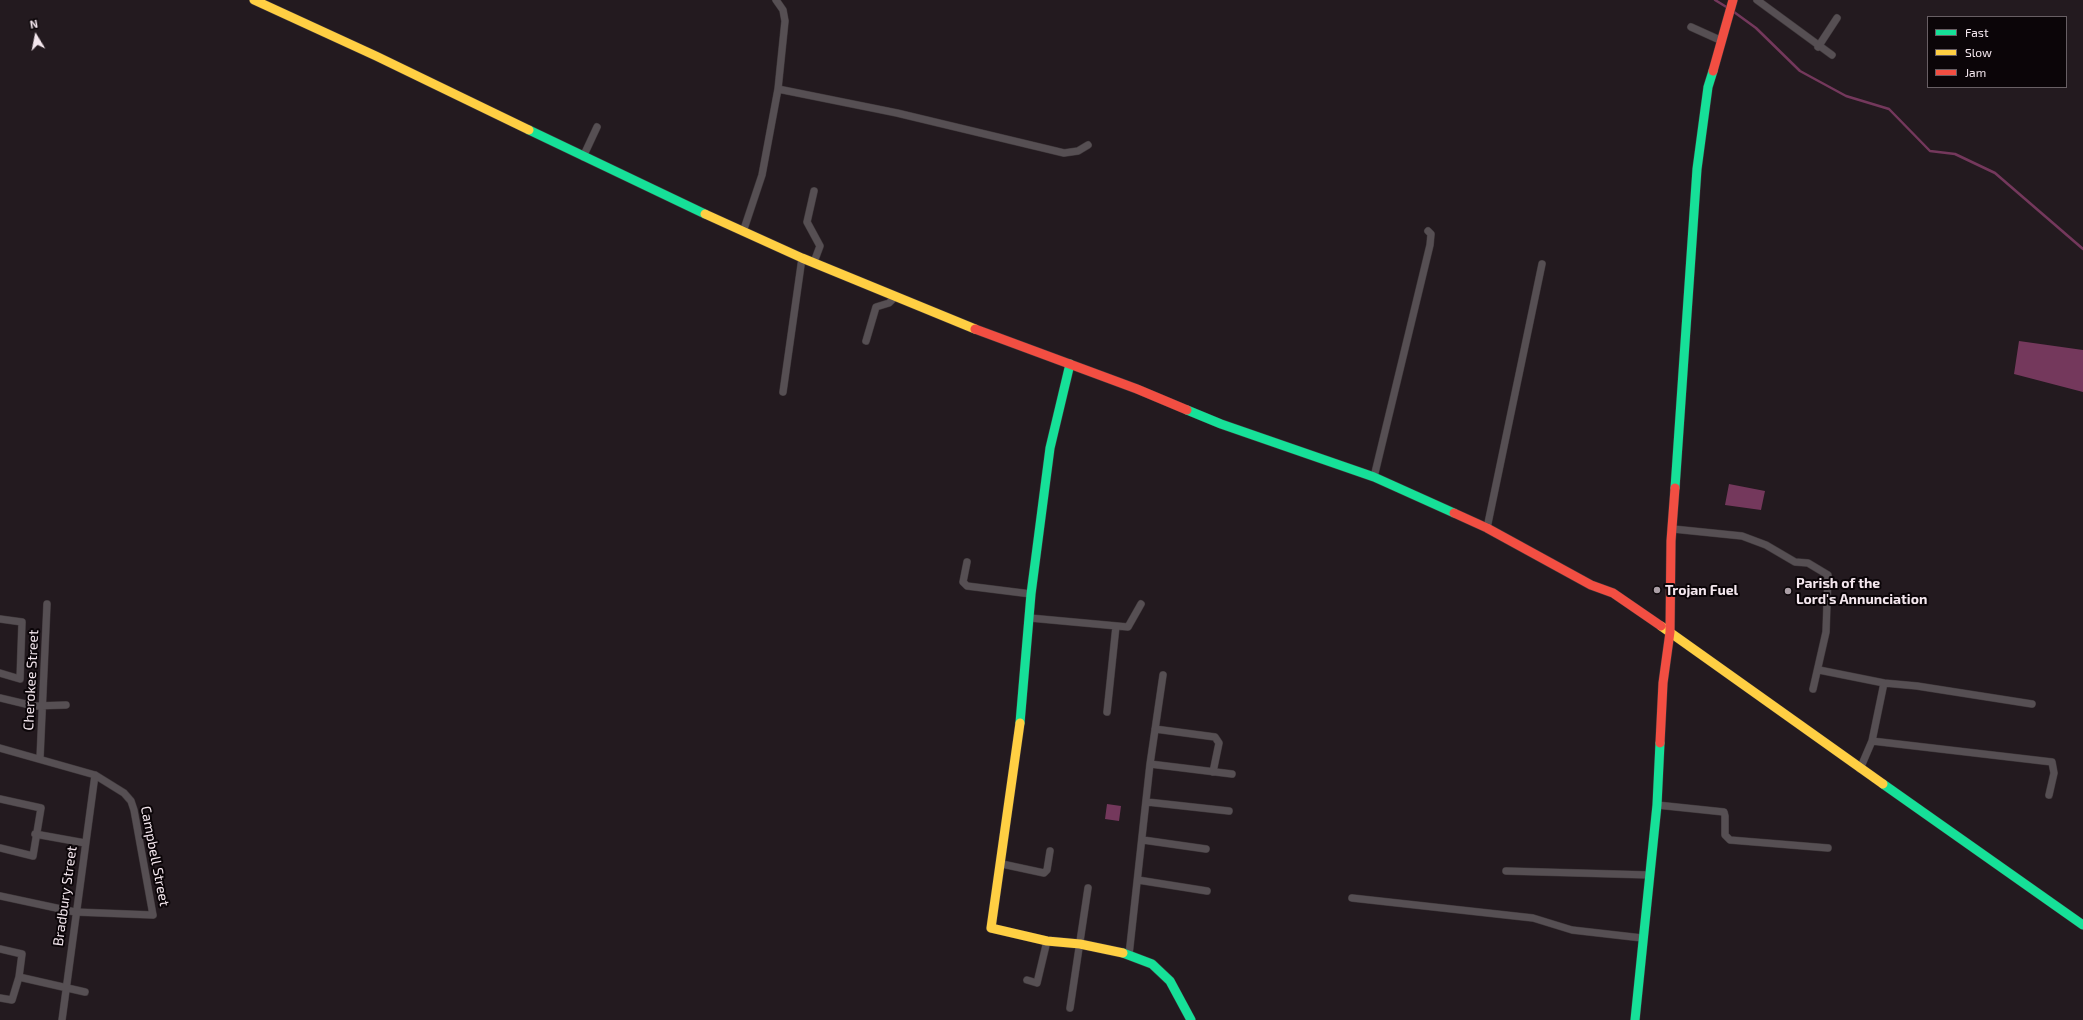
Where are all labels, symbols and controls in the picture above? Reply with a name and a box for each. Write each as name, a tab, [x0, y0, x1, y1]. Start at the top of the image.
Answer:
north arrow	[16, 16, 56, 56]
legend	[1927, 16, 2067, 88]
text: N	[29, 17, 39, 31]
text: Fast	[1965, 25, 1988, 39]
text: Slow	[1965, 45, 1992, 59]
text: Jam	[1965, 65, 1986, 79]
place label: Parish of the Lord's Annunciation	[1796, 575, 1927, 608]
place label: Trojan Fuel	[1665, 582, 1738, 598]
marker: Trojan Fuel	[1652, 585, 1662, 595]
marker: Parish of the Lord's Annunciation	[1783, 586, 1793, 596]
street label: Cherokee Street	[20, 629, 42, 731]
street label: Campbell Street	[137, 804, 173, 908]
street label: Bradbury Street	[50, 845, 80, 947]

